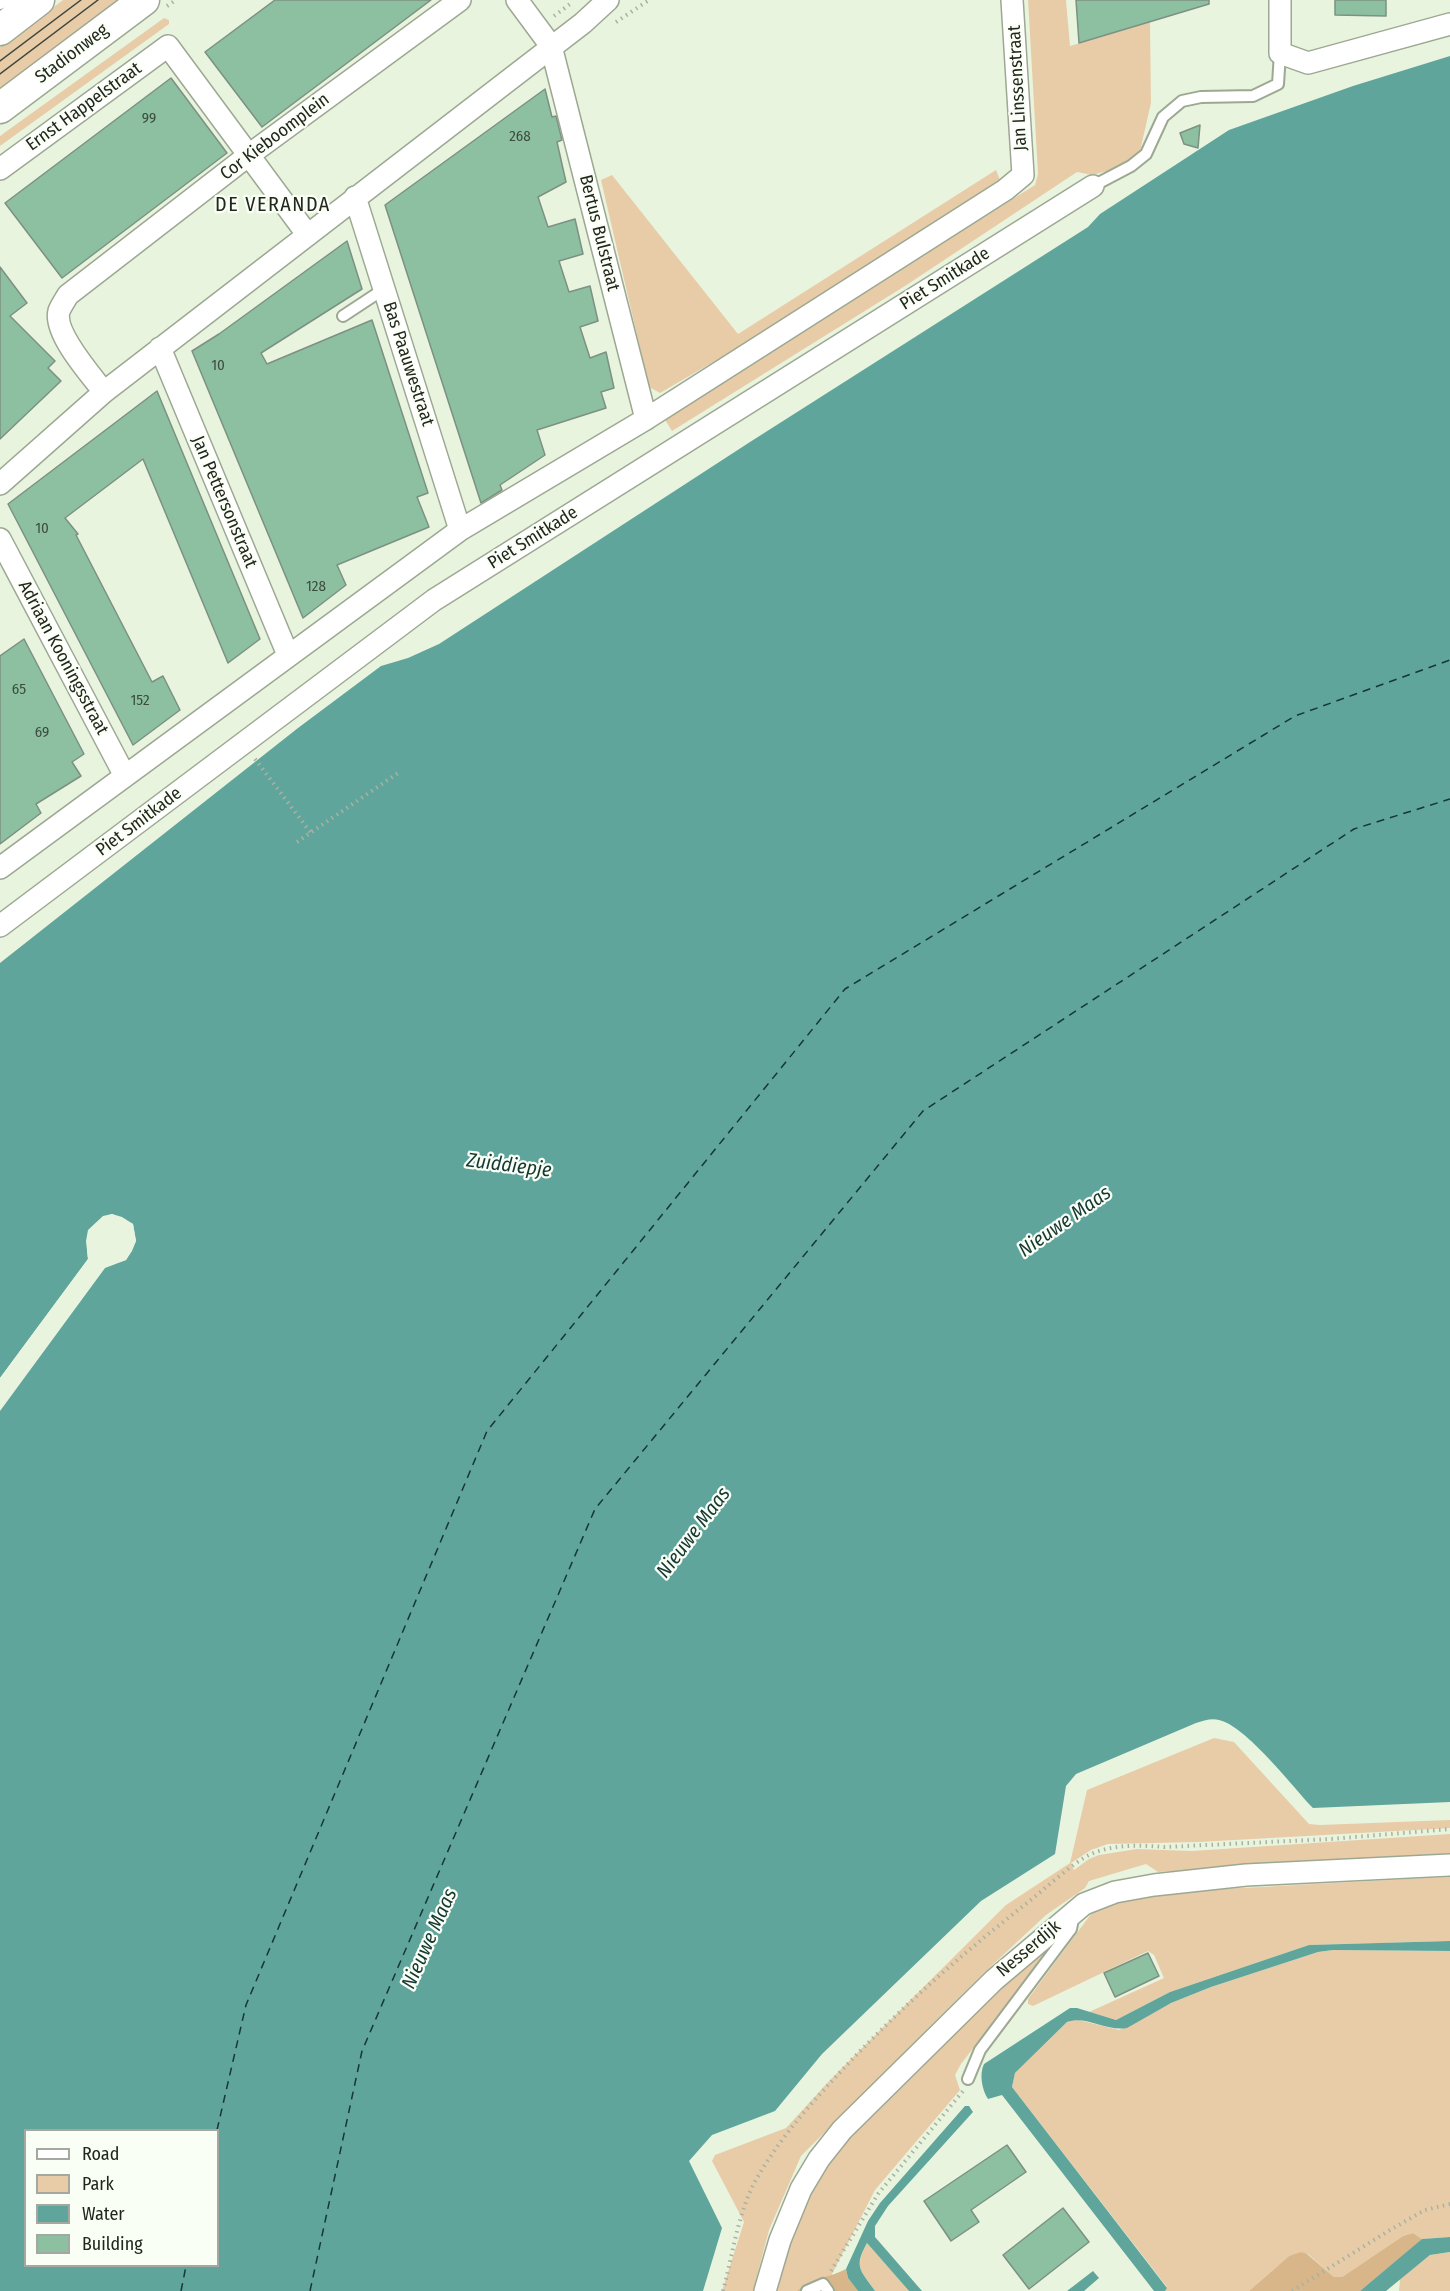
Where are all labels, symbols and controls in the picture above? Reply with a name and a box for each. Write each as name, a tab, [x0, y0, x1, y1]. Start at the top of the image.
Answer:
street label: Stadionweg	[31, 20, 113, 88]
street label: Jan Linssenstraat	[1004, 25, 1032, 151]
street label: Ernst Happelstraat	[22, 58, 146, 156]
street label: Cor Kieboomplein	[216, 89, 334, 185]
house number: 99	[142, 110, 156, 128]
house number: 268	[509, 128, 531, 146]
street label: Bertus Bulstraat	[574, 173, 624, 293]
district label: DE VERANDA	[215, 193, 331, 217]
street label: Piet Smitkade	[896, 243, 994, 315]
street label: Bas Paauwestraat	[378, 299, 438, 429]
house number: 10	[211, 357, 225, 375]
street label: Jan Pettersonstraat	[187, 433, 261, 571]
street label: Piet Smitkade	[484, 502, 582, 574]
house number: 10	[35, 520, 49, 538]
street label: Adriaan Kooningsstraat	[13, 577, 113, 739]
house number: 128	[306, 578, 326, 596]
house number: 65	[12, 681, 26, 699]
house number: 152	[130, 692, 150, 710]
house number: 69	[35, 724, 49, 742]
street label: Piet Smitkade	[92, 783, 186, 861]
water label: Zuiddiepje	[465, 1149, 553, 1183]
water label: Nieuwe Maas	[1014, 1181, 1116, 1263]
water label: Nieuwe Maas	[652, 1483, 736, 1583]
water label: Nieuwe Maas	[397, 1885, 463, 1993]
street label: Nesserdijk	[993, 1916, 1065, 1982]
legend	[24, 2129, 219, 2267]
text: Road	[82, 2143, 119, 2165]
text: Park	[82, 2173, 114, 2195]
text: Water	[82, 2203, 125, 2225]
text: Building	[82, 2233, 143, 2255]

